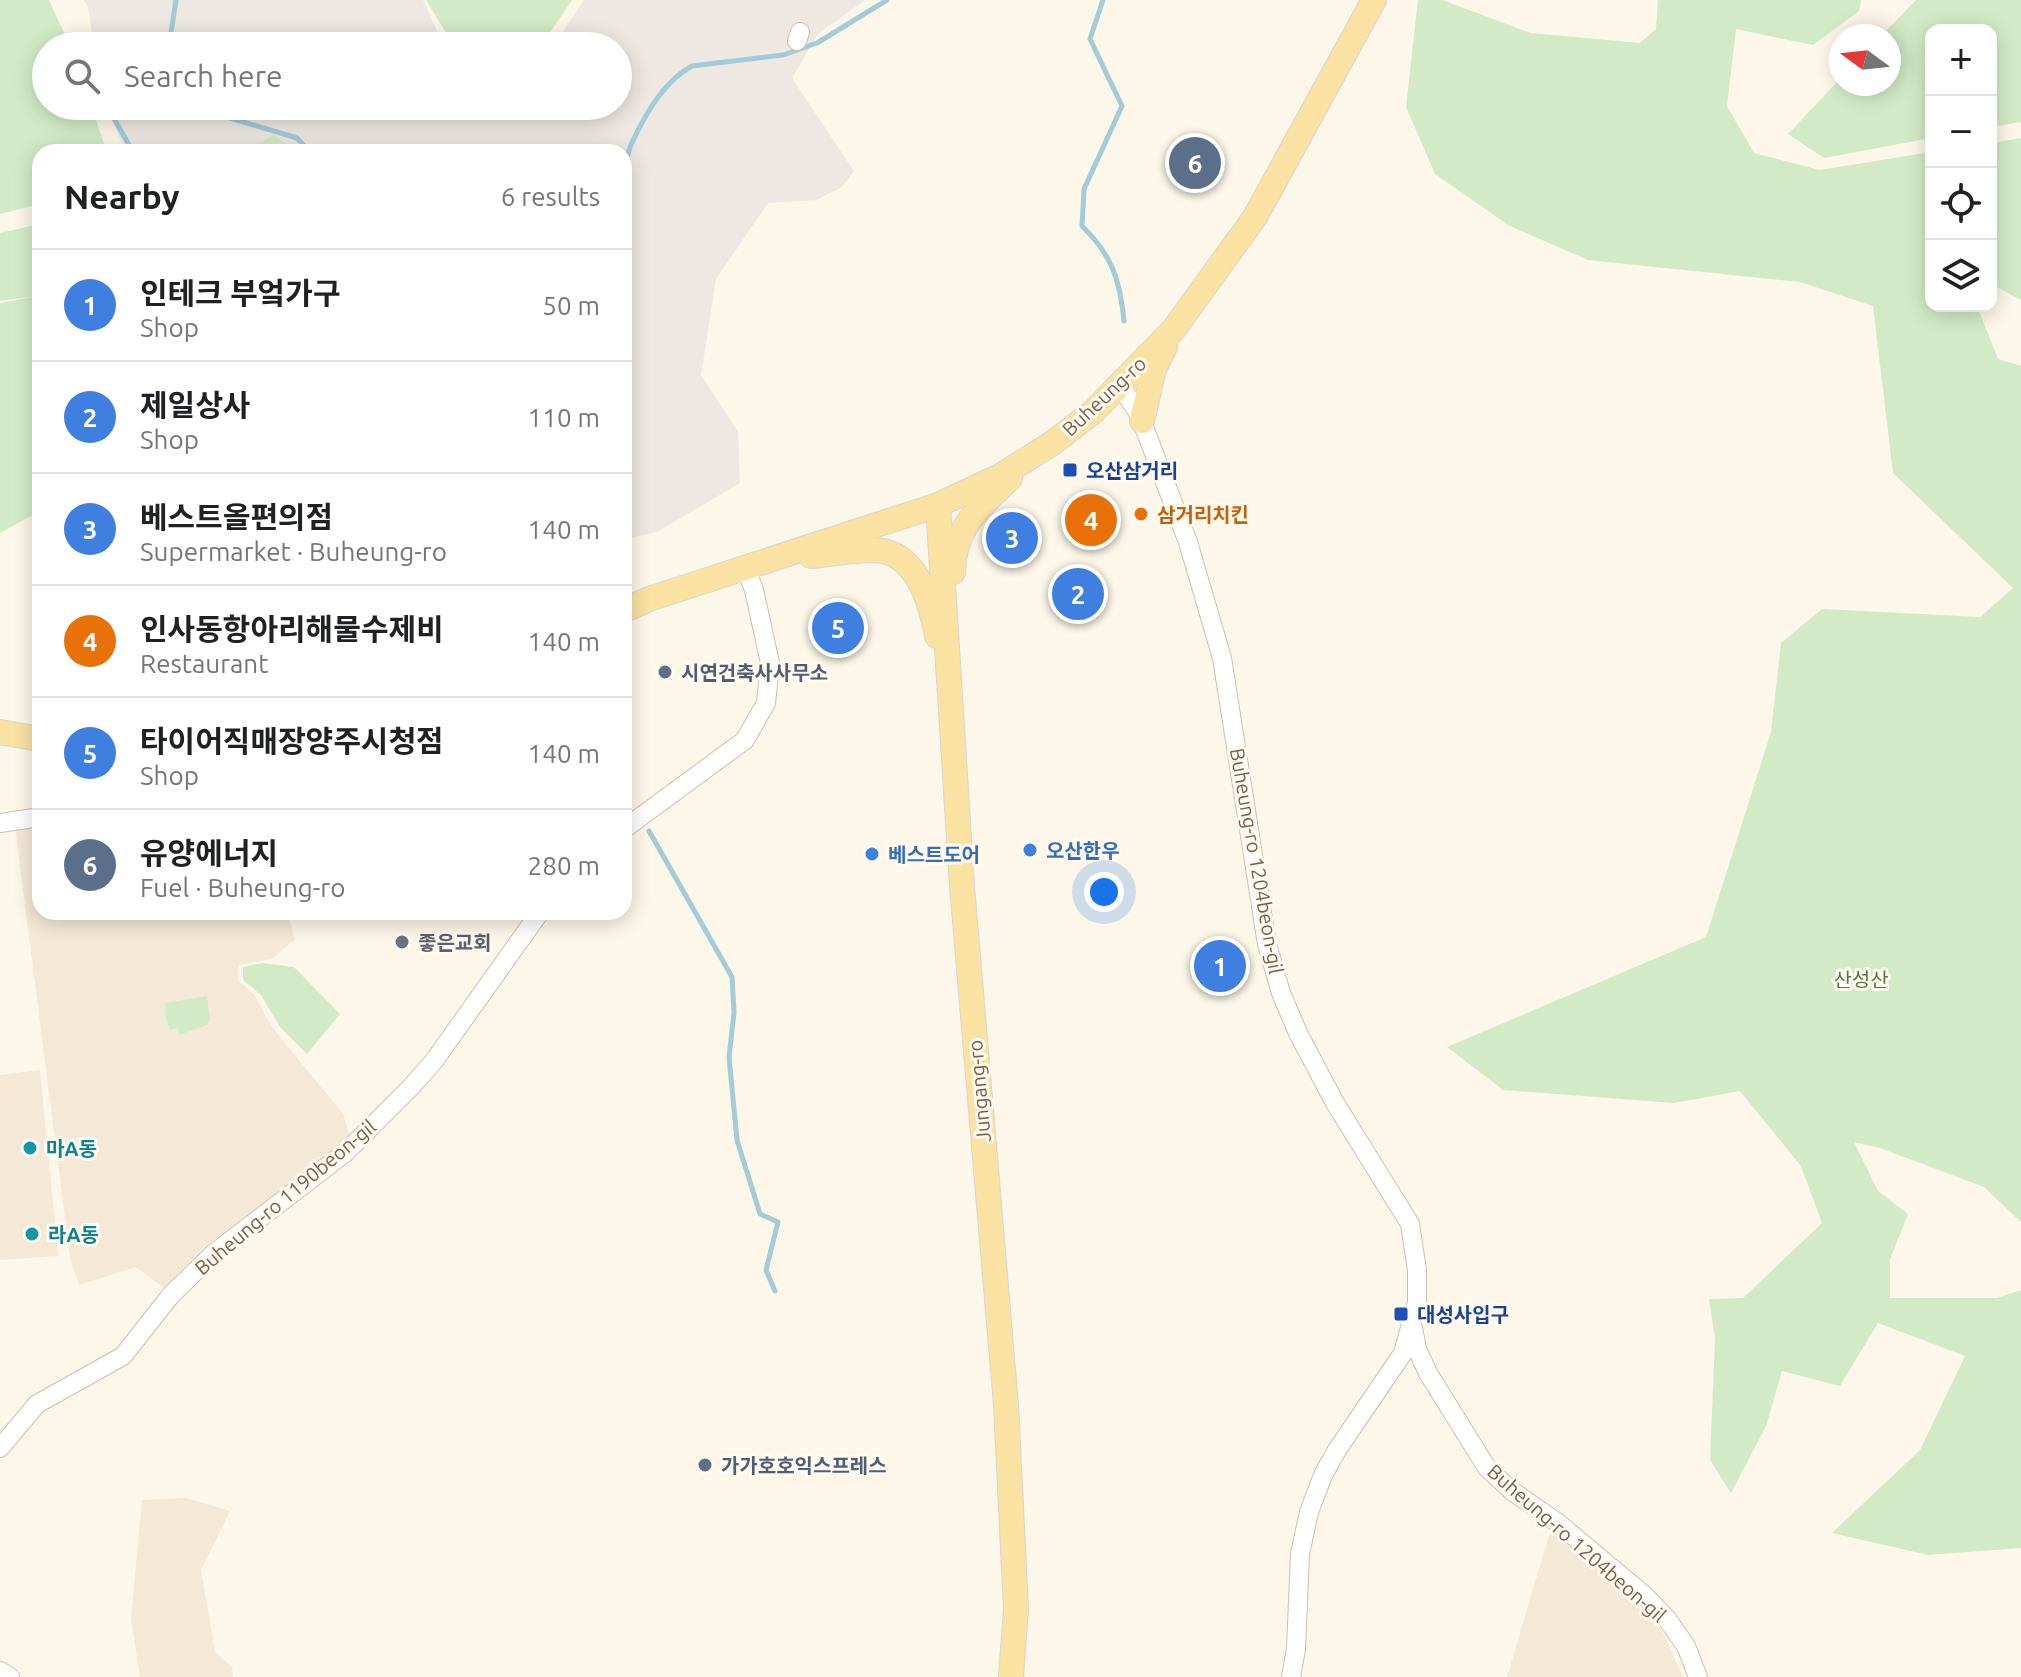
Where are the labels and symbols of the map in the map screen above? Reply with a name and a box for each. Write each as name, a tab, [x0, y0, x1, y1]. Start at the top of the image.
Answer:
north arrow	[1829, 24, 1901, 96]
pin: 6	[1169, 133, 1221, 193]
street label: Buheung-ro	[1057, 351, 1151, 441]
place label: 오산삼거리	[1086, 459, 1178, 482]
marker: 오산삼거리	[1061, 461, 1079, 479]
pin: 4	[1065, 490, 1117, 550]
place label: 삼거리치킨	[1157, 503, 1249, 526]
marker: 삼거리치킨	[1132, 505, 1150, 523]
pin: 3	[986, 508, 1038, 568]
pin: 2	[1052, 564, 1104, 624]
pin: 5	[812, 598, 864, 658]
place label: 시연건축사사무소	[681, 661, 828, 684]
marker: 시연건축사사무소	[656, 663, 674, 681]
street label: Buheung-ro 1204beon-gil	[1226, 746, 1288, 976]
place label: 오산한우	[1046, 839, 1120, 862]
marker: 오산한우	[1021, 841, 1039, 859]
place label: 베스트도어	[888, 843, 980, 866]
marker: 베스트도어	[863, 845, 881, 863]
your location	[1084, 872, 1124, 912]
place label: 좋은교회	[418, 931, 492, 954]
marker: 좋은교회	[393, 933, 411, 951]
pin: 1	[1194, 936, 1246, 996]
park label: 산성산	[1833, 968, 1889, 991]
street label: Jungang-ro	[963, 1039, 995, 1143]
street label: Buheung-ro 1190beon-gil	[190, 1115, 380, 1279]
place label: 마A동	[46, 1137, 97, 1160]
marker: 마A동	[21, 1139, 39, 1157]
place label: 라A동	[48, 1223, 99, 1246]
marker: 라A동	[23, 1225, 41, 1243]
place label: 대성사입구	[1417, 1303, 1509, 1326]
marker: 대성사입구	[1392, 1305, 1410, 1323]
place label: 가가호호익스프레스	[721, 1454, 887, 1477]
marker: 가가호호익스프레스	[696, 1456, 714, 1474]
street label: Buheung-ro 1204beon-gil	[1483, 1459, 1671, 1627]

